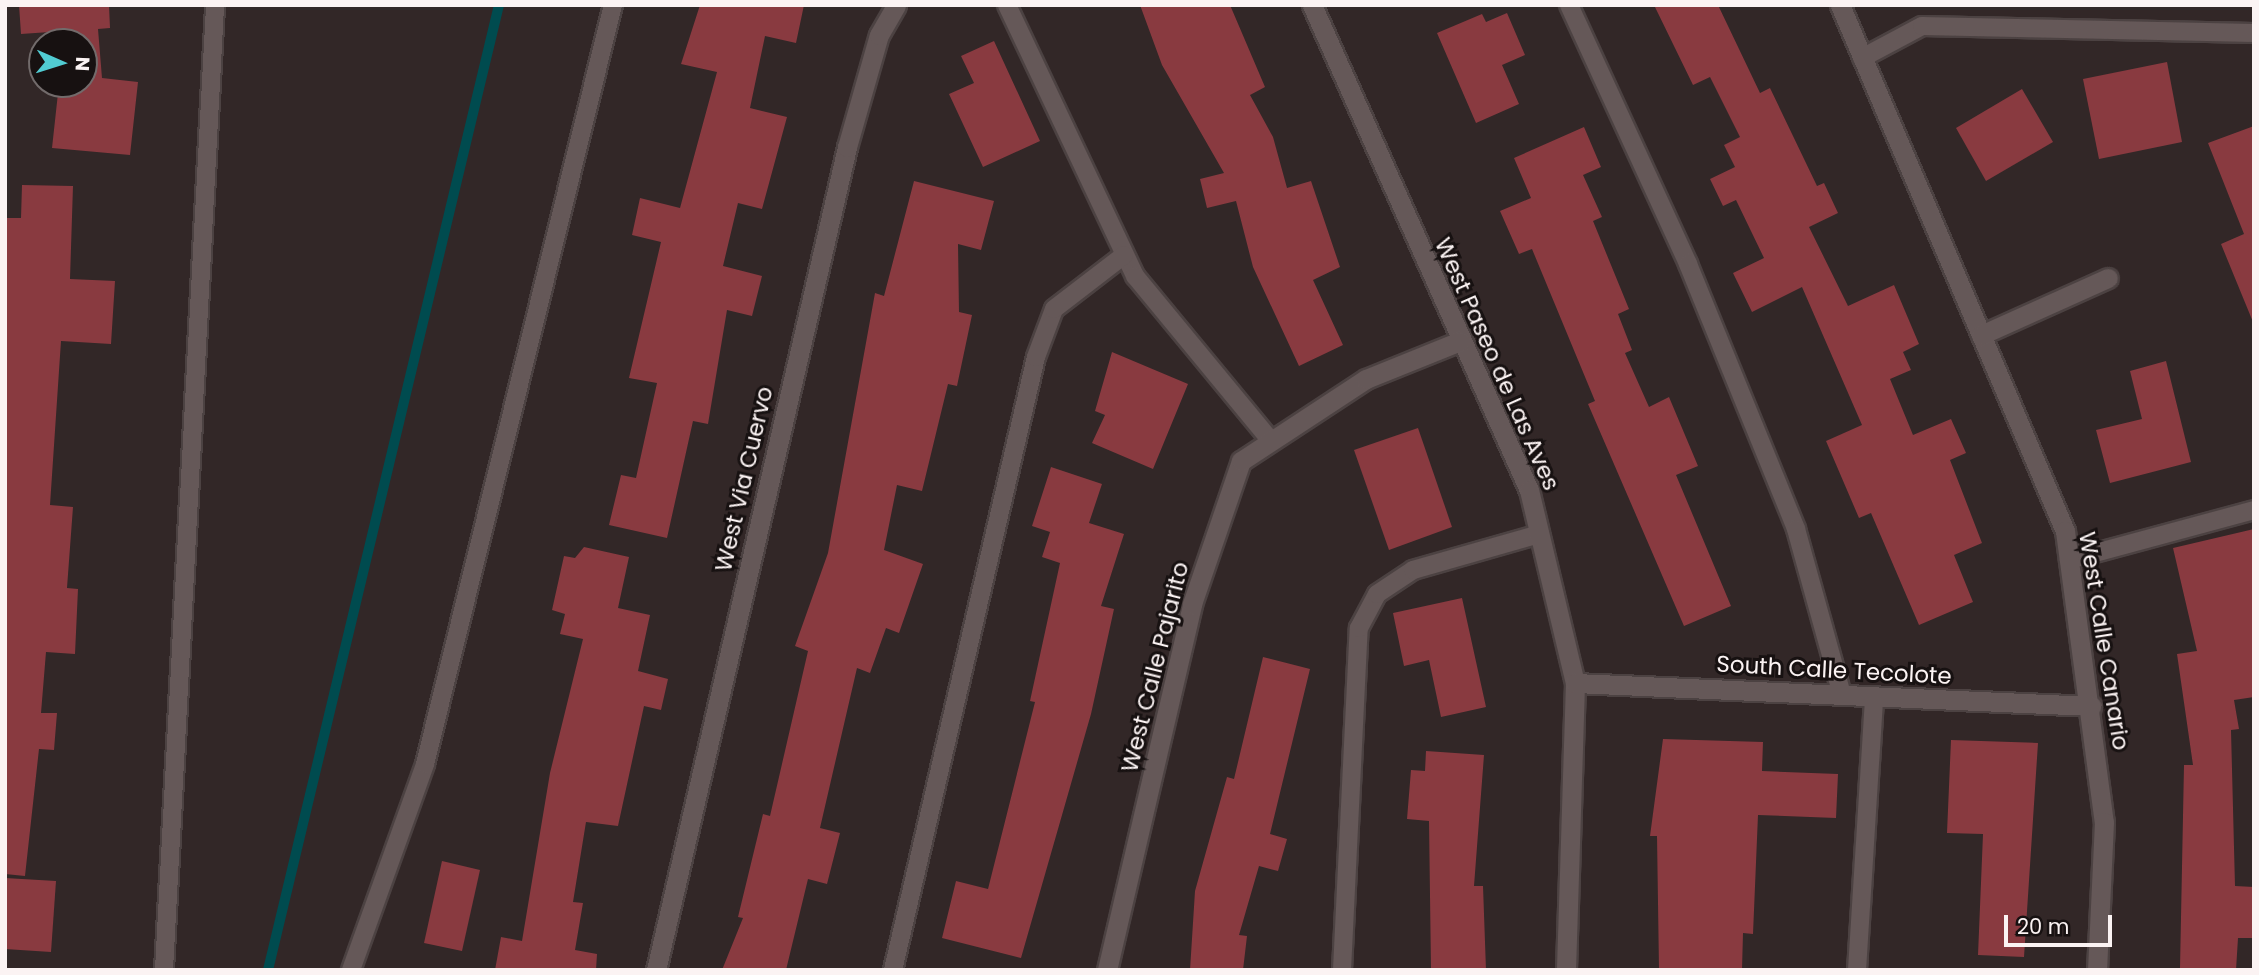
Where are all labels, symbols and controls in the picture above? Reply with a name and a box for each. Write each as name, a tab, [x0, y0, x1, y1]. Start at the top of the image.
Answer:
north arrow	[28, 28, 98, 98]
text: N	[69, 56, 96, 72]
street label: West Paseo de Las Aves	[1429, 233, 1565, 495]
street label: West Via Cuervo	[709, 384, 779, 574]
street label: West Calle Canario	[2073, 530, 2135, 752]
street label: West Calle Pajarito	[1116, 559, 1194, 775]
street label: South Calle Tecolote	[1716, 650, 1952, 690]
scale bar	[2007, 902, 2116, 946]
text: 20 m	[2017, 912, 2070, 941]

